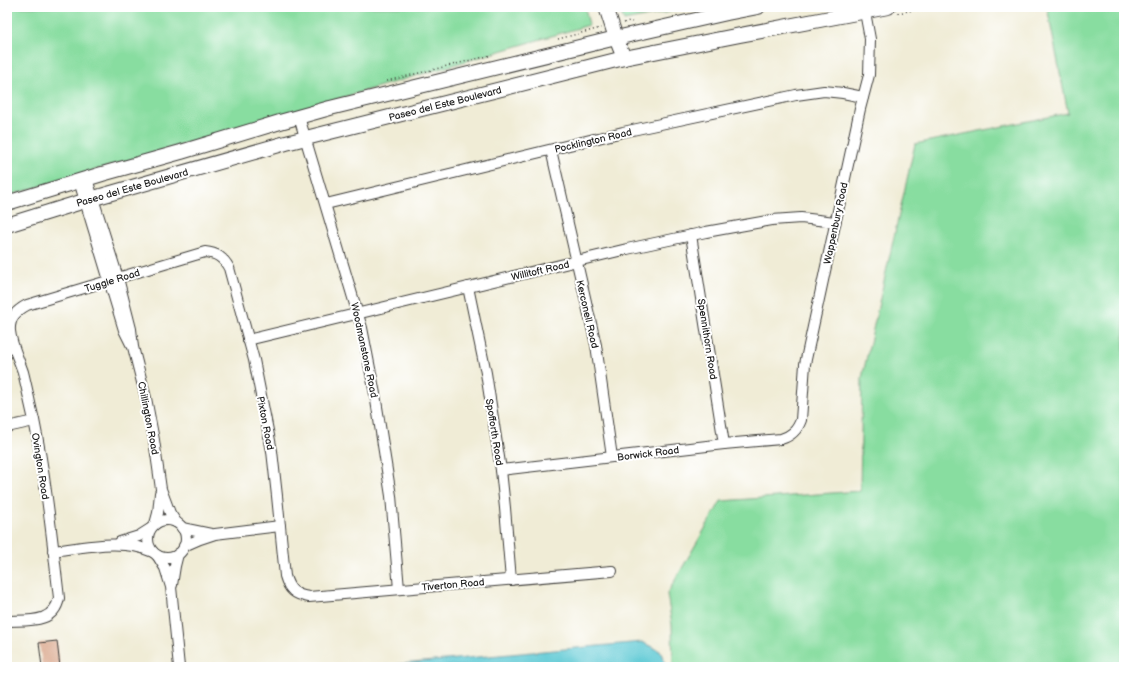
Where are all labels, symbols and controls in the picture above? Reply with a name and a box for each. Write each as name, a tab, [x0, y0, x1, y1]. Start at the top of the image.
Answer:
street label: Paseo del Este Boulevard	[388, 84, 503, 124]
street label: Pocklington Road	[554, 126, 633, 156]
street label: Paseo del Este Boulevard	[75, 166, 190, 210]
street label: Wappenbury Road	[821, 181, 851, 265]
street label: Willitoft Road	[510, 258, 571, 283]
street label: Tuggle Road	[83, 267, 142, 295]
street label: Kerconell Road	[573, 279, 601, 350]
street label: Spennithorn Road	[695, 298, 719, 381]
street label: Woodmanstone Road	[348, 301, 380, 399]
street label: Chillington Road	[135, 381, 161, 456]
street label: Pixton Road	[254, 395, 276, 451]
street label: Spofforth Road	[483, 398, 505, 467]
street label: Ovington Road	[29, 432, 51, 501]
street label: Borwick Road	[616, 444, 680, 464]
street label: Tiverton Road	[421, 576, 485, 594]

